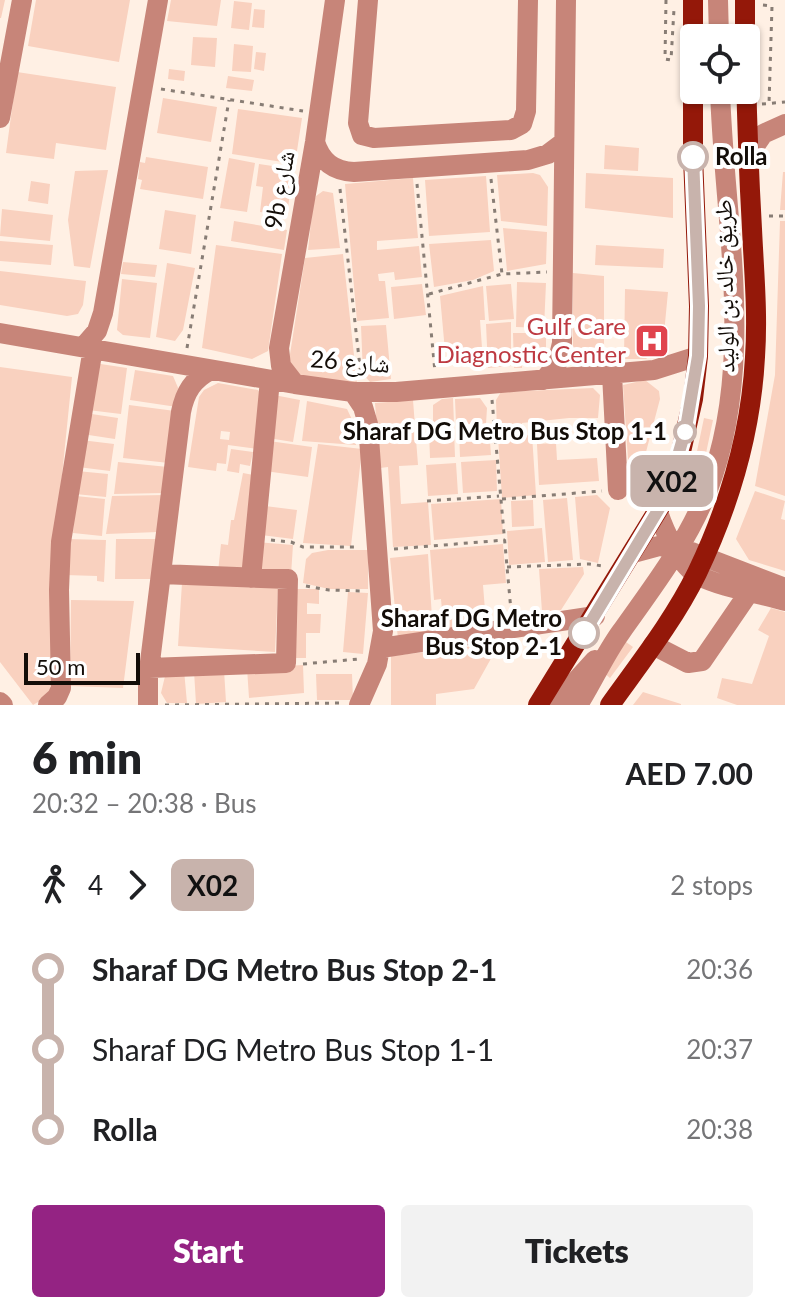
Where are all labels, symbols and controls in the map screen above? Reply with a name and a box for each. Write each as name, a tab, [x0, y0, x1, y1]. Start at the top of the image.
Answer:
map controls	[680, 24, 760, 104]
button: locate	[680, 24, 760, 104]
place label: Rolla	[715, 141, 768, 170]
marker: Rolla	[678, 142, 708, 172]
street label: 9b شارع	[257, 148, 302, 232]
street label: طريق خالد بن الوليد	[707, 199, 741, 373]
place label: Gulf Care Diagnostic Center	[436, 311, 626, 368]
hospital icon: Gulf Care Diagnostic Center	[633, 322, 671, 360]
street label: شارع 26	[309, 343, 391, 380]
place label: Sharaf DG Metro Bus Stop 1-1	[343, 416, 667, 445]
marker: Sharaf DG Metro Bus Stop 1-1	[674, 421, 696, 443]
line badge: X02	[626, 455, 718, 507]
text: X02	[646, 464, 698, 498]
place label: Sharaf DG Metro Bus Stop 2-1	[381, 603, 562, 660]
marker: Sharaf DG Metro Bus Stop 2-1	[569, 618, 599, 648]
scale bar	[24, 649, 140, 685]
text: 50 m	[36, 653, 85, 680]
text: 6 min	[32, 731, 142, 783]
text: AED 7.00	[625, 755, 753, 791]
text: 20:32 – 20:38 · Bus	[32, 787, 256, 819]
icon: walk	[32, 863, 76, 907]
icon: forward	[115, 863, 159, 907]
text: X02	[187, 868, 238, 902]
text: 4	[88, 869, 103, 901]
text: 2 stops	[670, 869, 753, 901]
text: Sharaf DG Metro Bus Stop 2-1	[92, 951, 497, 987]
text: 20:36	[686, 953, 753, 985]
text: Sharaf DG Metro Bus Stop 1-1	[92, 1031, 494, 1067]
text: 20:37	[686, 1033, 753, 1065]
text: Rolla	[92, 1111, 158, 1147]
text: 20:38	[686, 1113, 753, 1145]
button: Start	[32, 1205, 385, 1297]
button: Tickets	[401, 1205, 753, 1297]

